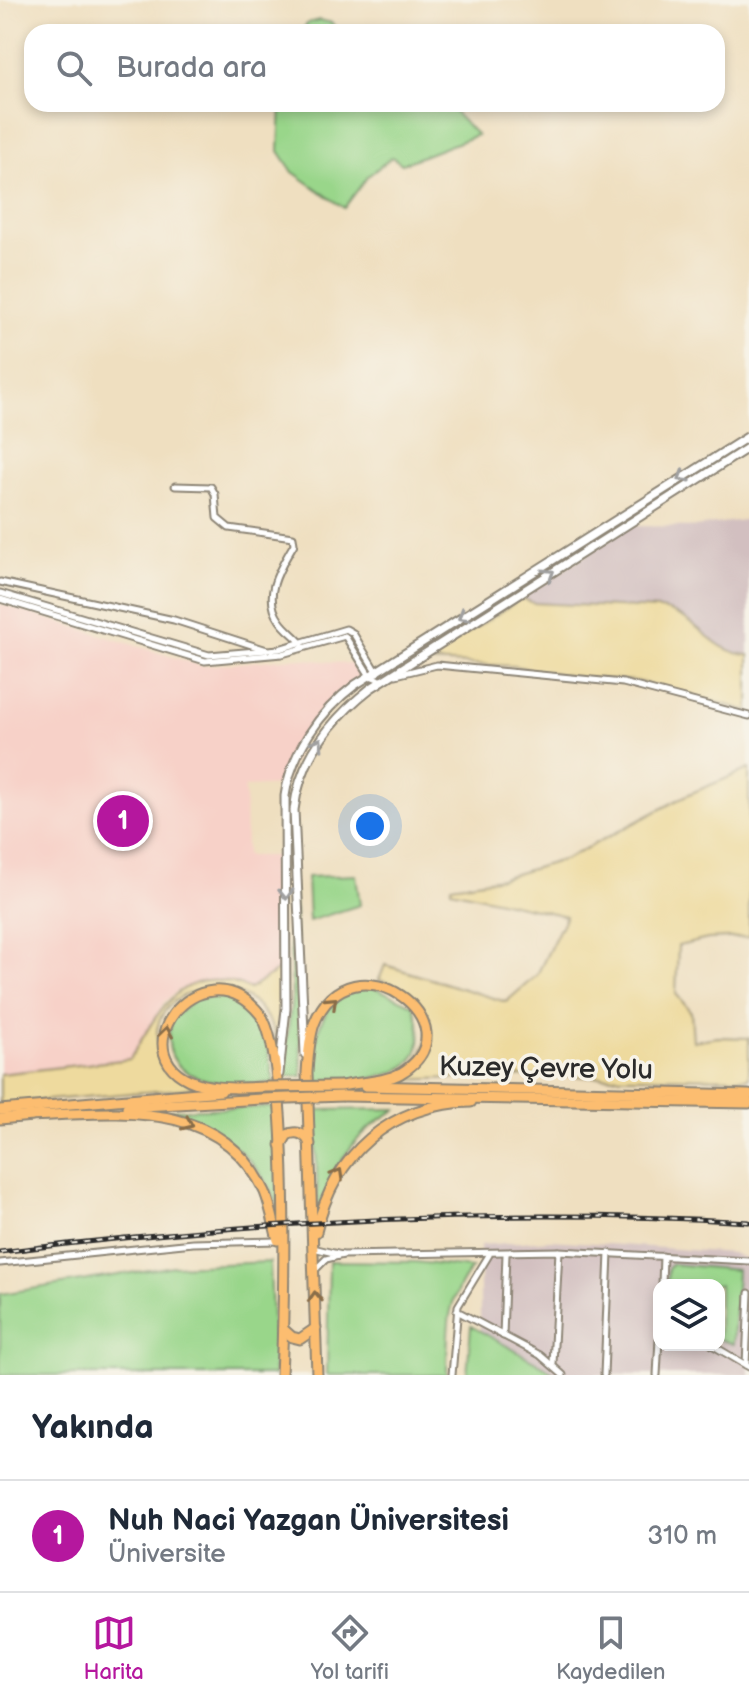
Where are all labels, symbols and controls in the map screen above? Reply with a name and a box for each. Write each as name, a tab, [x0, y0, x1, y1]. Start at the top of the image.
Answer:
search box	[24, 24, 725, 112]
icon: search	[52, 46, 96, 90]
text: Burada ara	[116, 50, 267, 86]
one-way arrow	[677, 468, 692, 483]
one-way arrow	[540, 569, 555, 584]
one-way arrow	[458, 607, 472, 622]
one-way arrow	[309, 737, 324, 752]
pin: 1	[97, 791, 149, 851]
your location	[350, 806, 390, 846]
one-way arrow	[277, 888, 294, 901]
one-way arrow	[323, 996, 337, 1011]
one-way arrow	[157, 1025, 174, 1038]
street label: Kuzey Çevre Yolu	[439, 1050, 653, 1087]
one-way arrow	[181, 1114, 195, 1131]
one-way arrow	[329, 1168, 344, 1183]
map controls	[653, 1279, 725, 1351]
button: layers	[653, 1279, 725, 1351]
one-way arrow	[306, 1290, 323, 1303]
text: Yakında	[32, 1407, 154, 1448]
text: Nuh Naci Yazgan Üniversitesi	[108, 1503, 509, 1539]
text: 1	[53, 1521, 63, 1552]
text: 310 m	[647, 1521, 717, 1552]
text: Üniversite	[108, 1539, 226, 1570]
tab: Harita	[84, 1611, 144, 1686]
tab: Yol tarifi	[311, 1611, 389, 1686]
tab: Kaydedilen	[556, 1611, 665, 1686]

